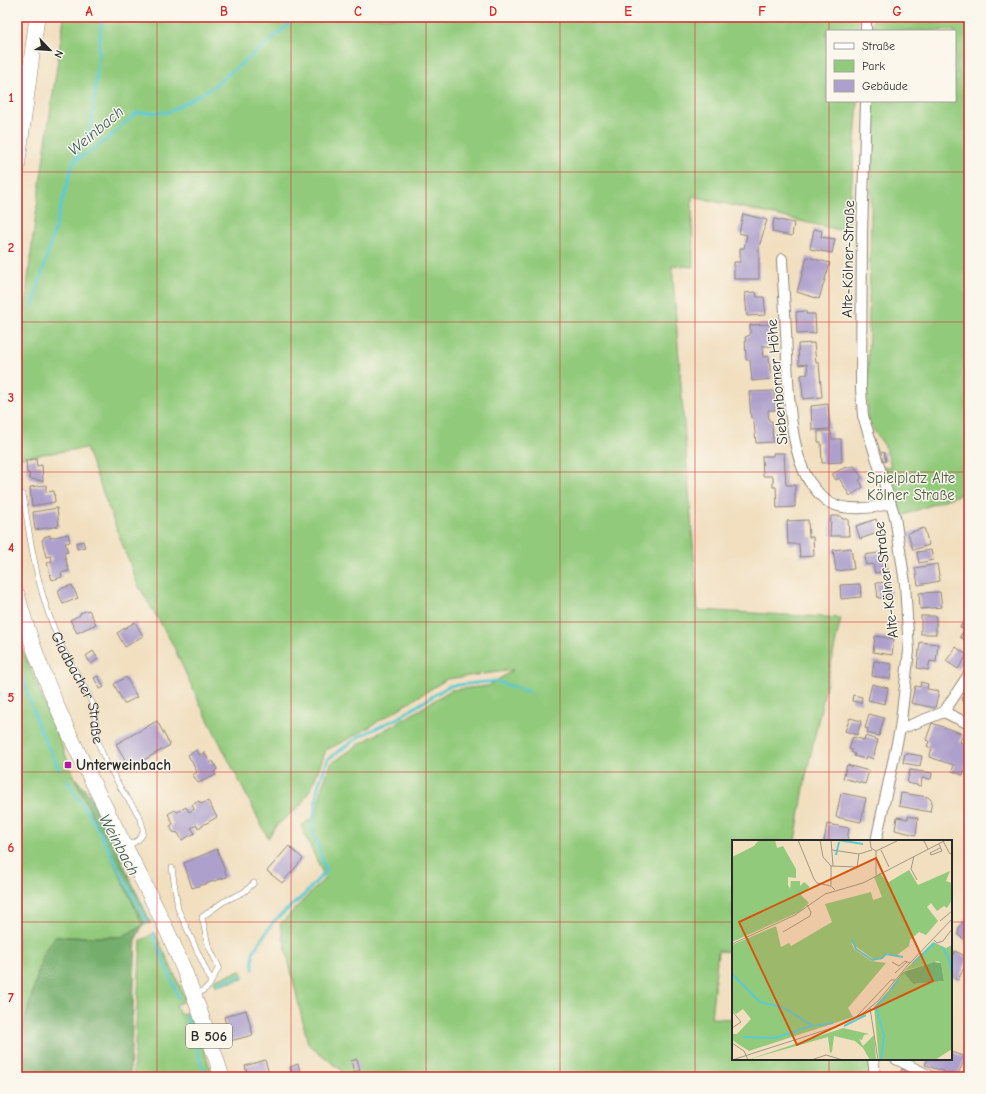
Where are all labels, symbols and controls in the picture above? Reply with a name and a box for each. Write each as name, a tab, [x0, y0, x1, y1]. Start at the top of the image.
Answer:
text: A	[85, 4, 93, 19]
text: B	[220, 4, 228, 19]
text: C	[354, 4, 362, 19]
text: D	[489, 4, 497, 19]
text: E	[624, 4, 632, 19]
text: F	[758, 4, 766, 19]
text: G	[892, 4, 902, 19]
north arrow	[30, 30, 70, 70]
legend	[826, 30, 956, 102]
text: Straße	[862, 39, 895, 53]
text: N	[51, 48, 66, 60]
text: Park	[862, 59, 885, 73]
text: Gebäude	[862, 79, 908, 93]
text: 1	[8, 90, 14, 105]
water label: Weinbach	[65, 103, 127, 159]
street label: Alte-Kölner-Straße	[838, 200, 858, 318]
text: 2	[8, 240, 14, 255]
street label: Siebenborner Höhe	[762, 318, 791, 446]
text: 3	[8, 390, 14, 405]
park label: Spielplatz Alte Kölner Straße	[867, 469, 956, 504]
street label: Alte-Kölner-Straße	[870, 520, 902, 639]
text: 4	[8, 540, 14, 555]
street label: Gladbacher Straße	[47, 629, 107, 746]
text: 5	[8, 690, 15, 705]
place label: Unterweinbach	[76, 756, 171, 774]
marker: Unterweinbach	[63, 760, 73, 770]
water label: Weinbach	[95, 811, 143, 879]
text: 6	[8, 840, 15, 855]
inset map	[732, 840, 952, 1060]
text: 7	[8, 990, 14, 1005]
road number: B 506	[186, 1024, 232, 1048]

